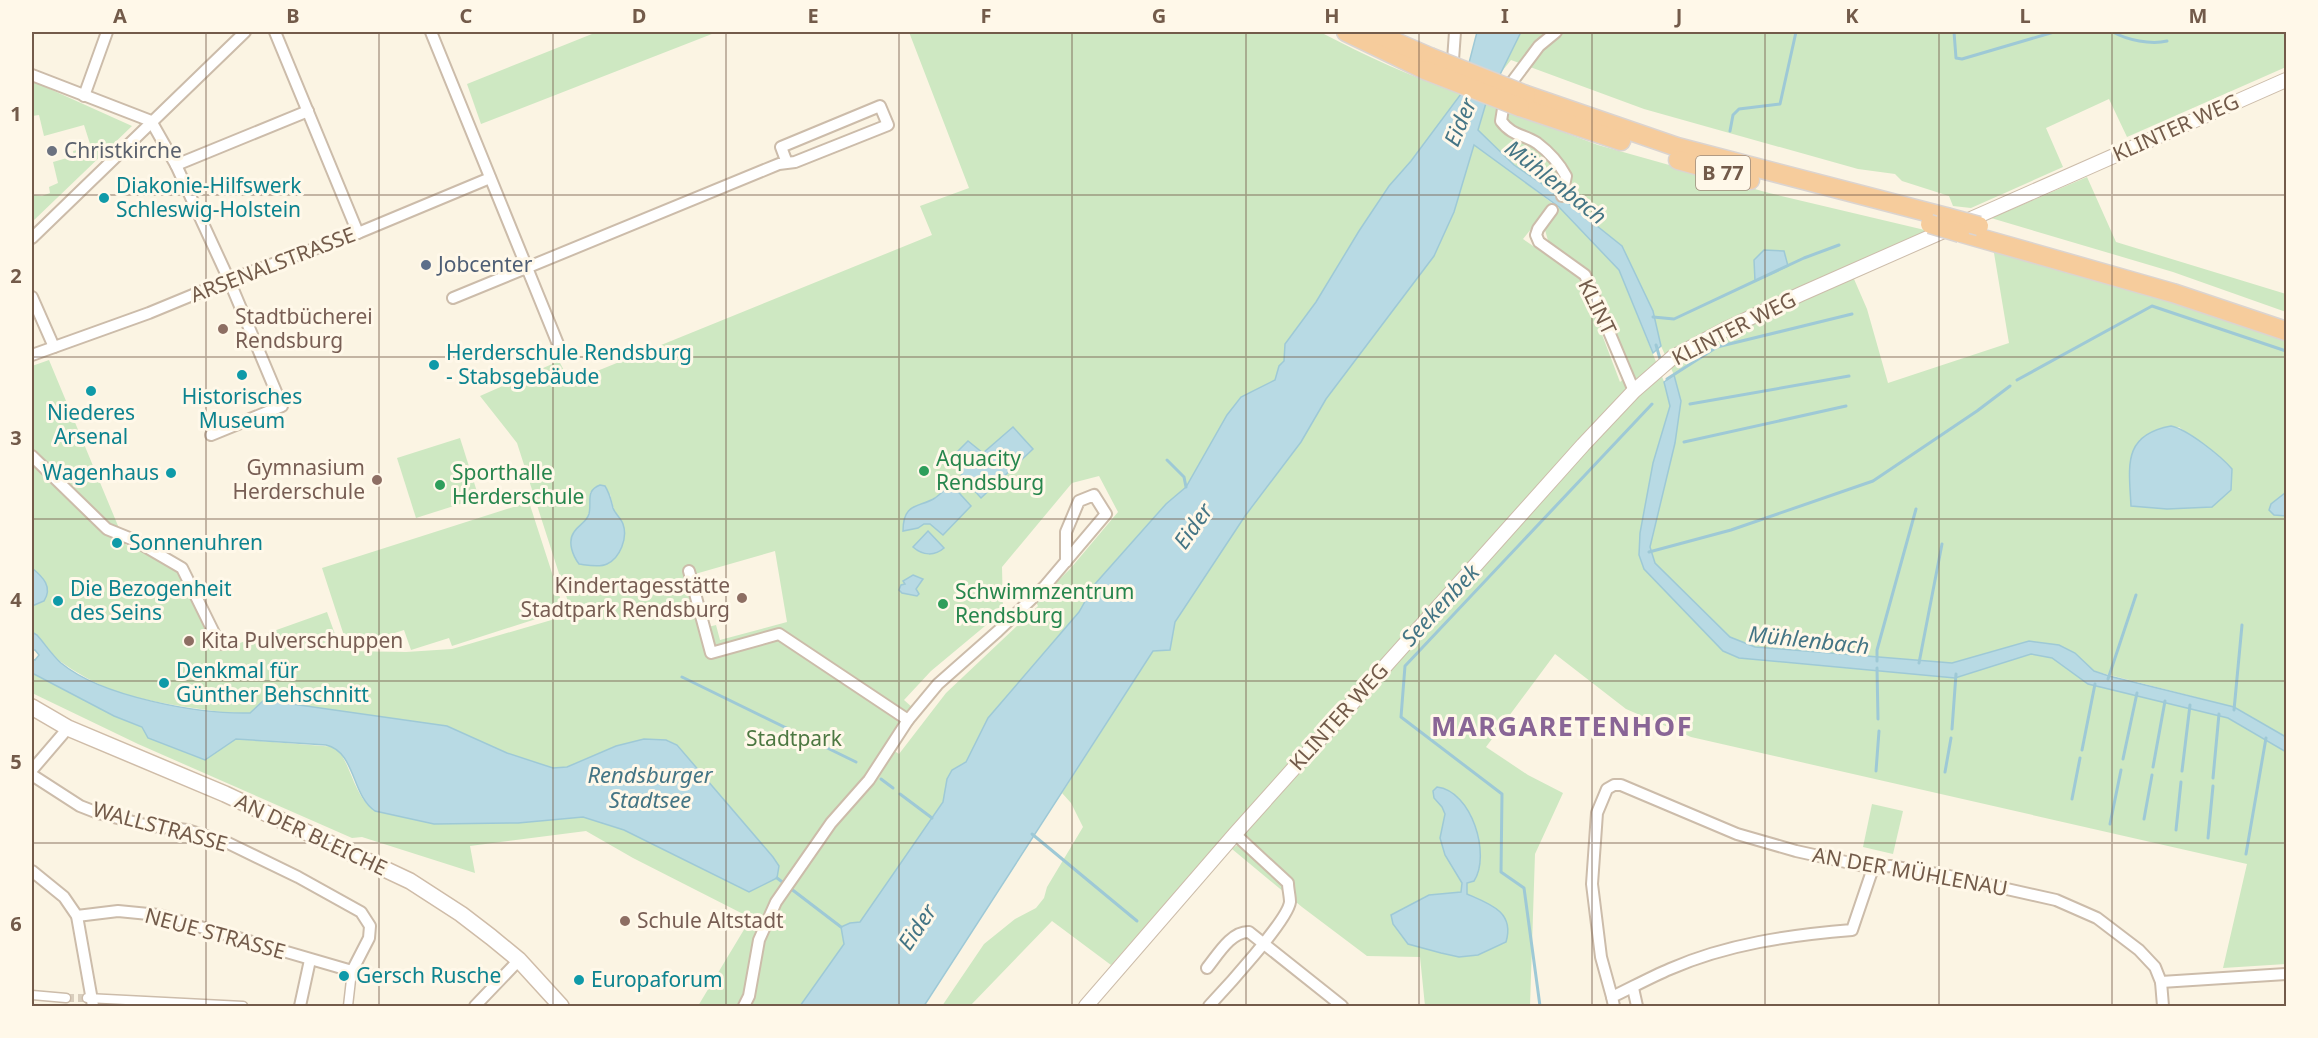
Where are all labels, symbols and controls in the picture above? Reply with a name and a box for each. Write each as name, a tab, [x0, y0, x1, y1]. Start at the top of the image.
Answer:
text: A	[113, 2, 127, 29]
text: B	[286, 2, 300, 29]
text: C	[460, 2, 473, 29]
text: D	[632, 2, 646, 29]
text: E	[807, 2, 819, 29]
text: F	[981, 2, 991, 29]
text: G	[1152, 2, 1166, 29]
text: H	[1324, 2, 1340, 29]
text: I	[1501, 2, 1509, 29]
text: J	[1674, 2, 1682, 29]
text: K	[1845, 2, 1859, 29]
text: L	[2019, 2, 2031, 29]
text: M	[2189, 2, 2207, 29]
street label: KLINTER WEG	[2108, 87, 2243, 167]
water label: Eider	[1436, 92, 1483, 150]
text: 1	[10, 100, 22, 127]
water label: Mühlenbach	[1500, 132, 1614, 230]
place label: Christkirche	[64, 136, 182, 164]
marker: Christkirche	[45, 144, 59, 158]
road number: B 77	[1696, 156, 1750, 190]
place label: Diakonie-Hilfswerk Schleswig-Holstein	[116, 171, 302, 223]
marker: Diakonie-Hilfswerk Schleswig-Holstein	[97, 191, 111, 205]
street label: ARSENALSTRASSE	[186, 220, 359, 308]
place label: Jobcenter	[436, 250, 533, 278]
marker: Jobcenter	[419, 258, 433, 272]
text: 2	[10, 262, 22, 289]
street label: KLINT	[1572, 274, 1624, 339]
street label: KLINTER WEG	[1667, 285, 1800, 371]
place label: Stadtbücherei Rendsburg	[235, 302, 373, 354]
marker: Stadtbücherei Rendsburg	[216, 322, 230, 336]
place label: Herderschule Rendsburg - Stabsgebäude	[446, 338, 692, 390]
marker: Herderschule Rendsburg - Stabsgebäude	[427, 358, 441, 372]
marker: Historisches Museum	[235, 368, 249, 382]
place label: Historisches Museum	[182, 382, 302, 434]
marker: Niederes Arsenal	[84, 384, 98, 398]
place label: Niederes Arsenal	[47, 398, 135, 450]
text: 3	[10, 424, 22, 451]
place label: Aquacity Rendsburg	[936, 444, 1044, 496]
place label: Gymnasium Herderschule	[233, 453, 365, 505]
place label: Wagenhaus	[43, 458, 159, 486]
place label: Sporthalle Herderschule	[452, 458, 584, 510]
marker: Aquacity Rendsburg	[917, 464, 931, 478]
marker: Wagenhaus	[164, 466, 178, 480]
marker: Gymnasium Herderschule	[370, 473, 384, 487]
marker: Sporthalle Herderschule	[433, 478, 447, 492]
water label: Eider	[1166, 496, 1219, 554]
place label: Sonnenuhren	[129, 528, 263, 556]
marker: Sonnenuhren	[110, 536, 124, 550]
water label: Seekenbek	[1394, 556, 1486, 652]
place label: Kindertagesstätte Stadtpark Rendsburg	[520, 571, 730, 623]
place label: Die Bezogenheit des Seins	[70, 574, 232, 626]
place label: Schwimmzentrum Rendsburg	[955, 577, 1134, 629]
text: 4	[10, 586, 22, 613]
marker: Kindertagesstätte Stadtpark Rendsburg	[735, 591, 749, 605]
marker: Die Bezogenheit des Seins	[51, 594, 65, 608]
marker: Schwimmzentrum Rendsburg	[936, 597, 950, 611]
water label: Mühlenbach	[1747, 618, 1871, 660]
place label: Kita Pulverschuppen	[201, 626, 403, 654]
marker: Kita Pulverschuppen	[182, 634, 196, 648]
place label: Denkmal für Günther Behschnitt	[176, 656, 369, 708]
street label: KLINTER WEG	[1283, 657, 1394, 776]
marker: Denkmal für Günther Behschnitt	[157, 676, 171, 690]
district label: MARGARETENHOF	[1431, 707, 1693, 744]
park label: Stadtpark	[746, 724, 843, 752]
text: 5	[10, 748, 22, 775]
water label: Rendsburger Stadtsee	[587, 759, 714, 814]
street label: AN DER BLEICHE	[231, 787, 392, 882]
street label: WALLSTRASSE	[90, 795, 231, 857]
street label: AN DER MÜHLENAU	[1810, 840, 2010, 902]
water label: Eider	[890, 897, 943, 955]
street label: NEUE STRASSE	[142, 901, 289, 965]
place label: Schule Altstadt	[637, 906, 784, 934]
text: 6	[10, 910, 22, 937]
marker: Schule Altstadt	[618, 914, 632, 928]
place label: Gersch Rusche	[356, 961, 501, 989]
place label: Europaforum	[591, 965, 723, 993]
marker: Gersch Rusche	[337, 969, 351, 983]
marker: Europaforum	[572, 973, 586, 987]

